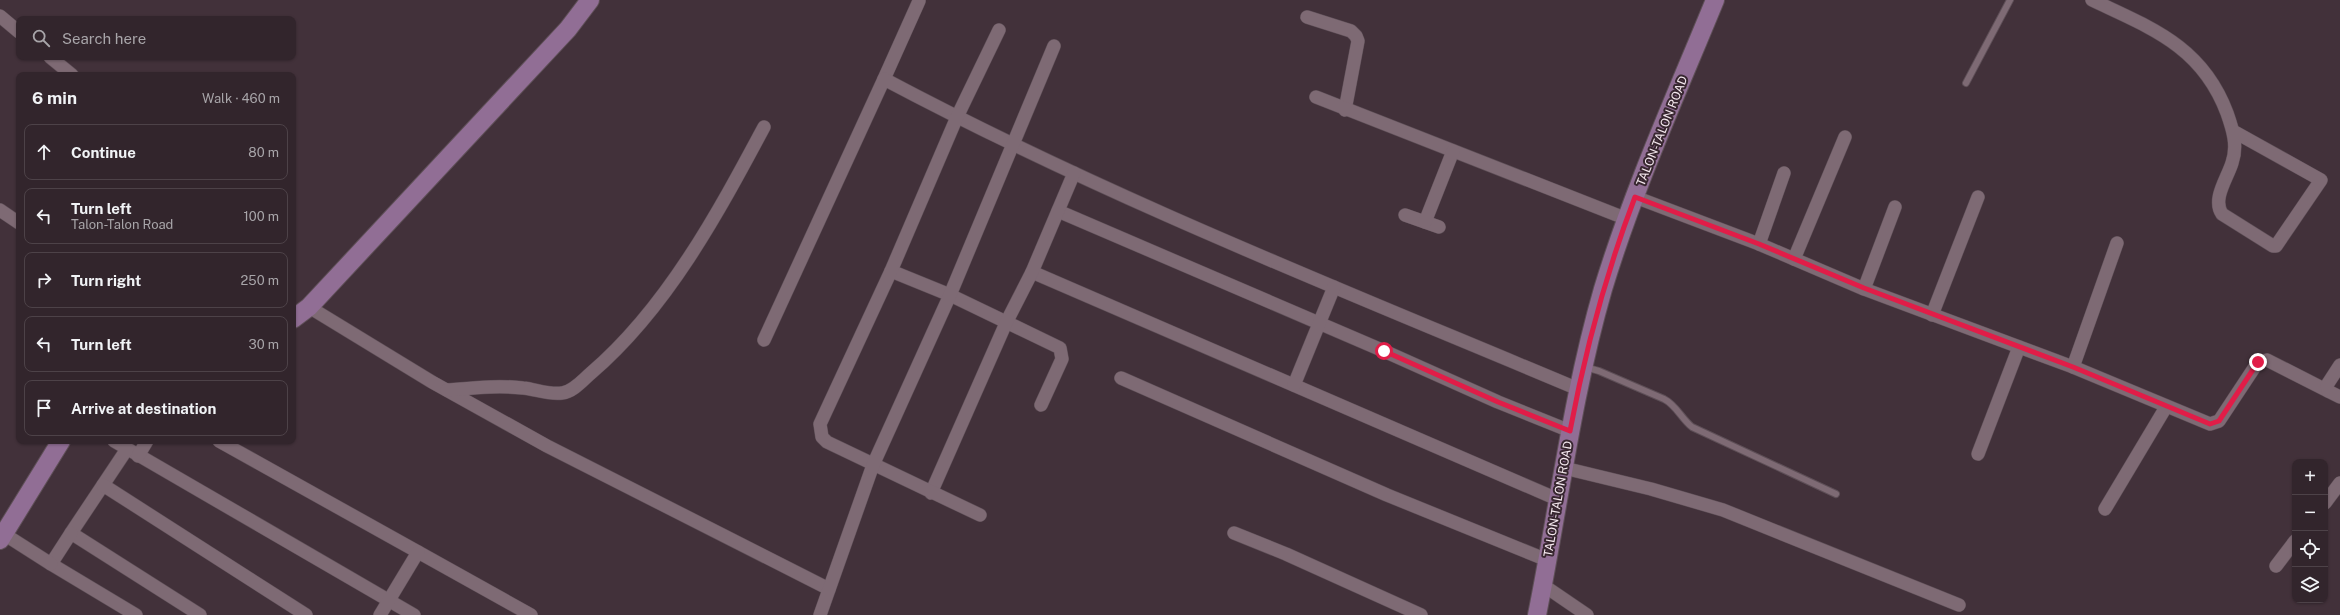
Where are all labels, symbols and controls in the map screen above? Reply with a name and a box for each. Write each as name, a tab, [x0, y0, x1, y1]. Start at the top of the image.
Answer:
search box	[16, 16, 296, 60]
icon: search	[30, 27, 52, 49]
text: Search here	[62, 30, 146, 47]
street label: TALON-TALON ROAD	[1634, 74, 1690, 188]
text: 6 min	[32, 88, 77, 108]
text: Walk · 460 m	[202, 91, 280, 106]
icon: ahead	[33, 141, 55, 163]
text: Continue	[71, 144, 136, 161]
text: 80 m	[248, 145, 279, 160]
text: Turn left	[71, 200, 132, 217]
icon: left	[33, 205, 55, 227]
text: 100 m	[243, 209, 279, 224]
text: Talon-Talon Road	[71, 217, 173, 232]
icon: right	[33, 269, 55, 291]
text: Turn right	[71, 272, 141, 289]
text: 250 m	[241, 273, 279, 288]
icon: left	[33, 333, 55, 355]
text: Turn left	[71, 336, 132, 353]
text: 30 m	[249, 337, 279, 352]
route start	[1375, 342, 1393, 360]
route end	[2249, 353, 2267, 371]
icon: arrive	[33, 397, 55, 419]
text: Arrive at destination	[71, 400, 216, 417]
street label: TALON-TALON ROAD	[1541, 440, 1575, 558]
map controls	[2292, 459, 2328, 603]
button: +	[2292, 459, 2328, 495]
button: −	[2292, 495, 2328, 531]
button: locate	[2292, 531, 2328, 567]
button: layers	[2292, 567, 2328, 603]

